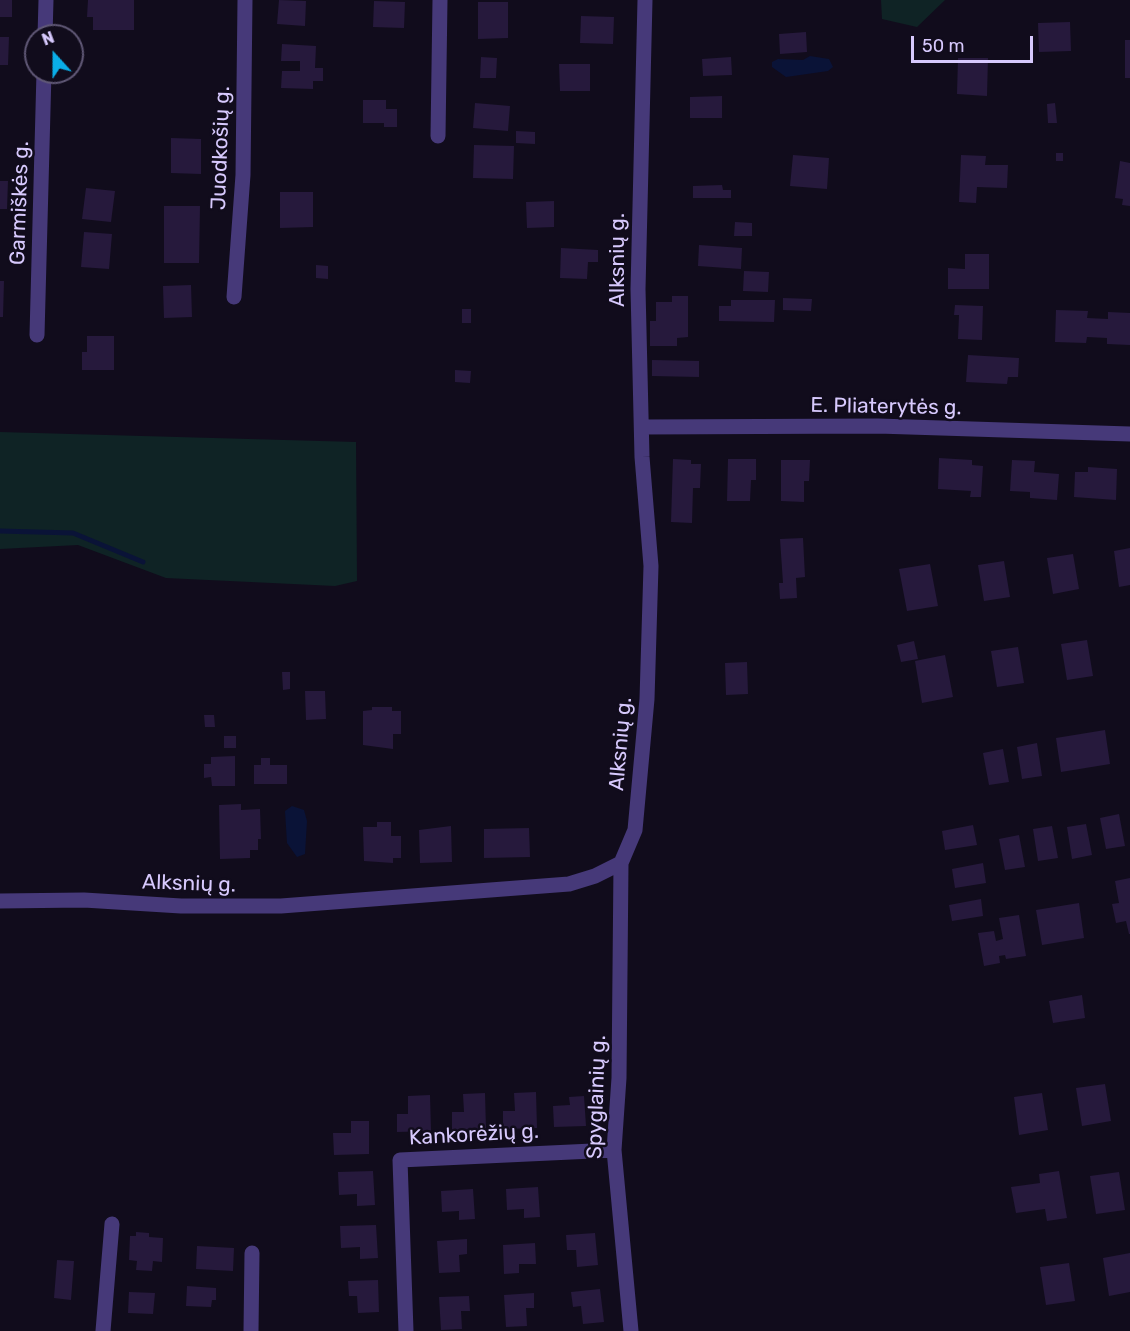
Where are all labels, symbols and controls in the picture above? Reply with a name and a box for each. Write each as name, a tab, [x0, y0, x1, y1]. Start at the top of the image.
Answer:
north arrow	[24, 24, 84, 84]
scale bar	[914, 24, 1036, 62]
text: N	[39, 28, 57, 50]
text: 50 m	[922, 35, 965, 57]
street label: Juodkošių g.	[206, 85, 236, 211]
street label: Garmiškės g.	[5, 141, 35, 265]
street label: Alksnių g.	[605, 213, 631, 307]
street label: E. Pliaterytės g.	[810, 393, 962, 421]
street label: Alksnių g.	[604, 696, 638, 792]
street label: Alksnių g.	[142, 870, 236, 898]
street label: Spyglainių g.	[582, 1035, 612, 1159]
street label: Kankorėžių g.	[408, 1119, 540, 1151]

